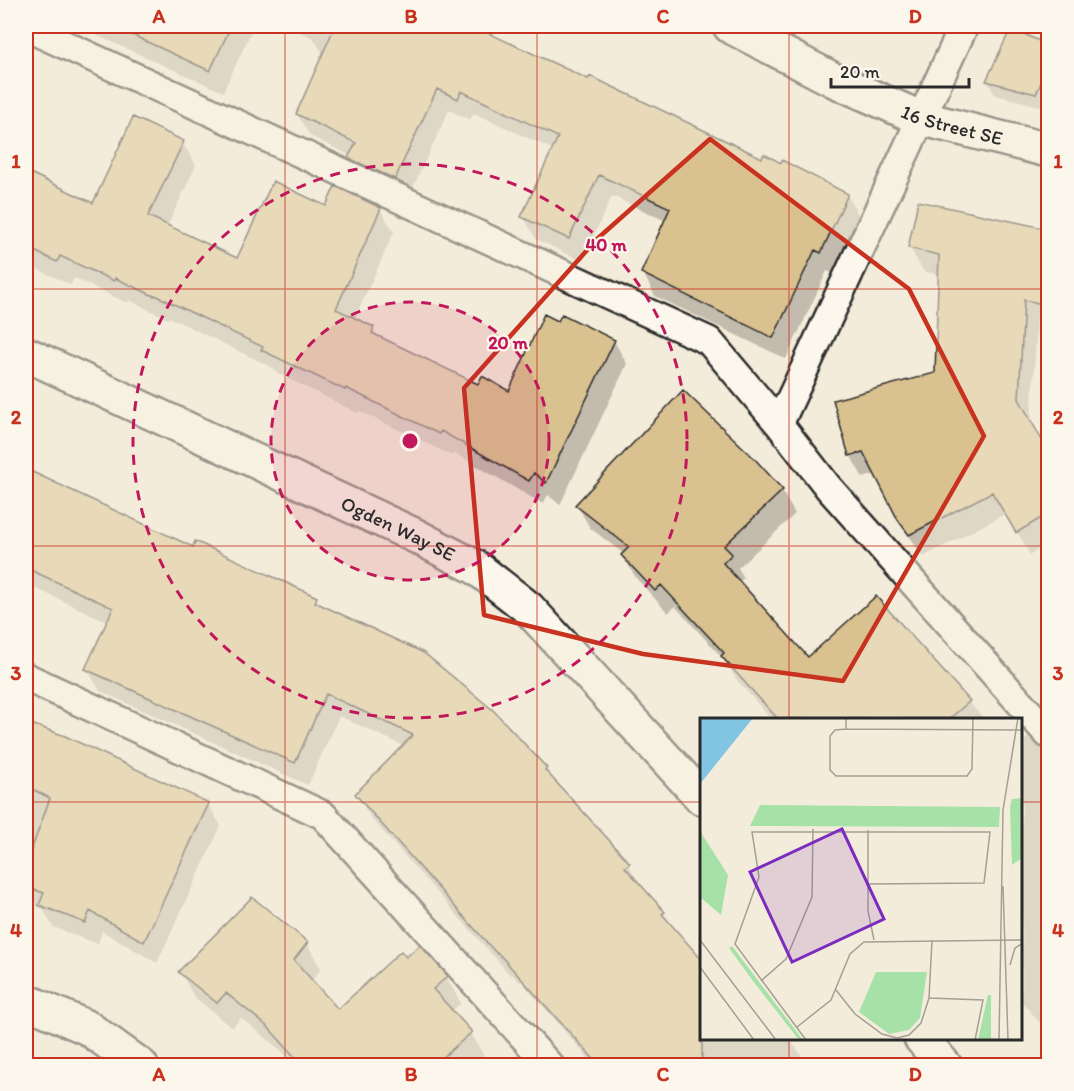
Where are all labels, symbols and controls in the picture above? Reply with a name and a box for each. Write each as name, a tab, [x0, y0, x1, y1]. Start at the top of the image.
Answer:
text: A	[152, 4, 166, 28]
text: B	[405, 4, 418, 28]
text: C	[657, 4, 670, 28]
text: D	[908, 4, 922, 28]
scale bar	[831, 51, 969, 89]
text: 20 m	[840, 61, 880, 83]
street label: 16 Street SE	[898, 99, 1005, 150]
text: 1	[11, 149, 21, 173]
text: 1	[1053, 149, 1063, 173]
text: 40 m	[585, 234, 627, 256]
text: 20 m	[488, 332, 529, 354]
text: 2	[11, 405, 22, 429]
text: 2	[1053, 405, 1064, 429]
centre of rings	[400, 431, 420, 451]
street label: Ogden Way SE	[337, 491, 459, 566]
text: 3	[11, 661, 22, 685]
text: 3	[1053, 661, 1064, 685]
inset map	[700, 718, 1023, 1040]
text: 4	[10, 918, 22, 942]
text: 4	[1052, 918, 1064, 942]
text: A	[152, 1062, 166, 1086]
text: B	[405, 1062, 418, 1086]
text: C	[657, 1062, 670, 1086]
text: D	[908, 1062, 922, 1086]

